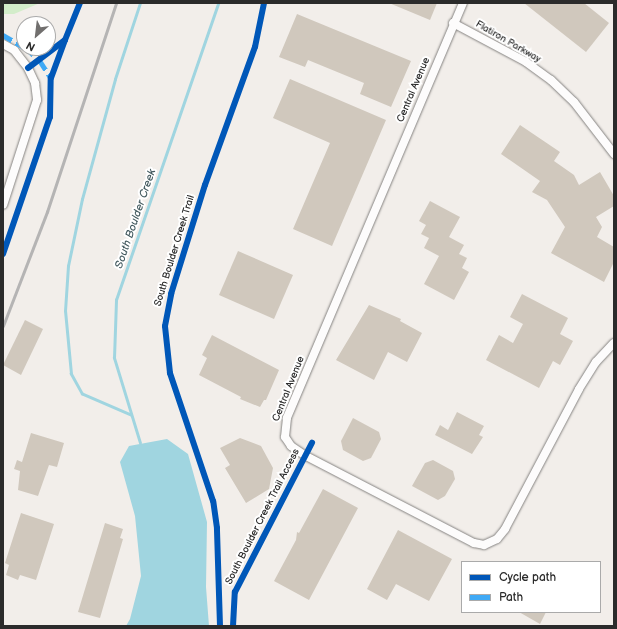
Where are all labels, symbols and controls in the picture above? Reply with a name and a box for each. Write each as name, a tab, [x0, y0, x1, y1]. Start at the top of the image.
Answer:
north arrow	[16, 16, 56, 56]
street label: Flatiron Parkway	[473, 18, 543, 66]
text: N	[24, 38, 37, 54]
street label: Central Avenue	[395, 56, 433, 124]
water label: South Boulder Creek	[113, 168, 159, 270]
street label: South Boulder Creek Trail	[152, 194, 198, 308]
street label: Central Avenue	[270, 355, 308, 423]
street label: South Boulder Creek Trail Access	[223, 447, 303, 587]
legend	[461, 561, 601, 613]
text: Cycle path	[499, 570, 556, 585]
text: Path	[499, 590, 523, 605]

